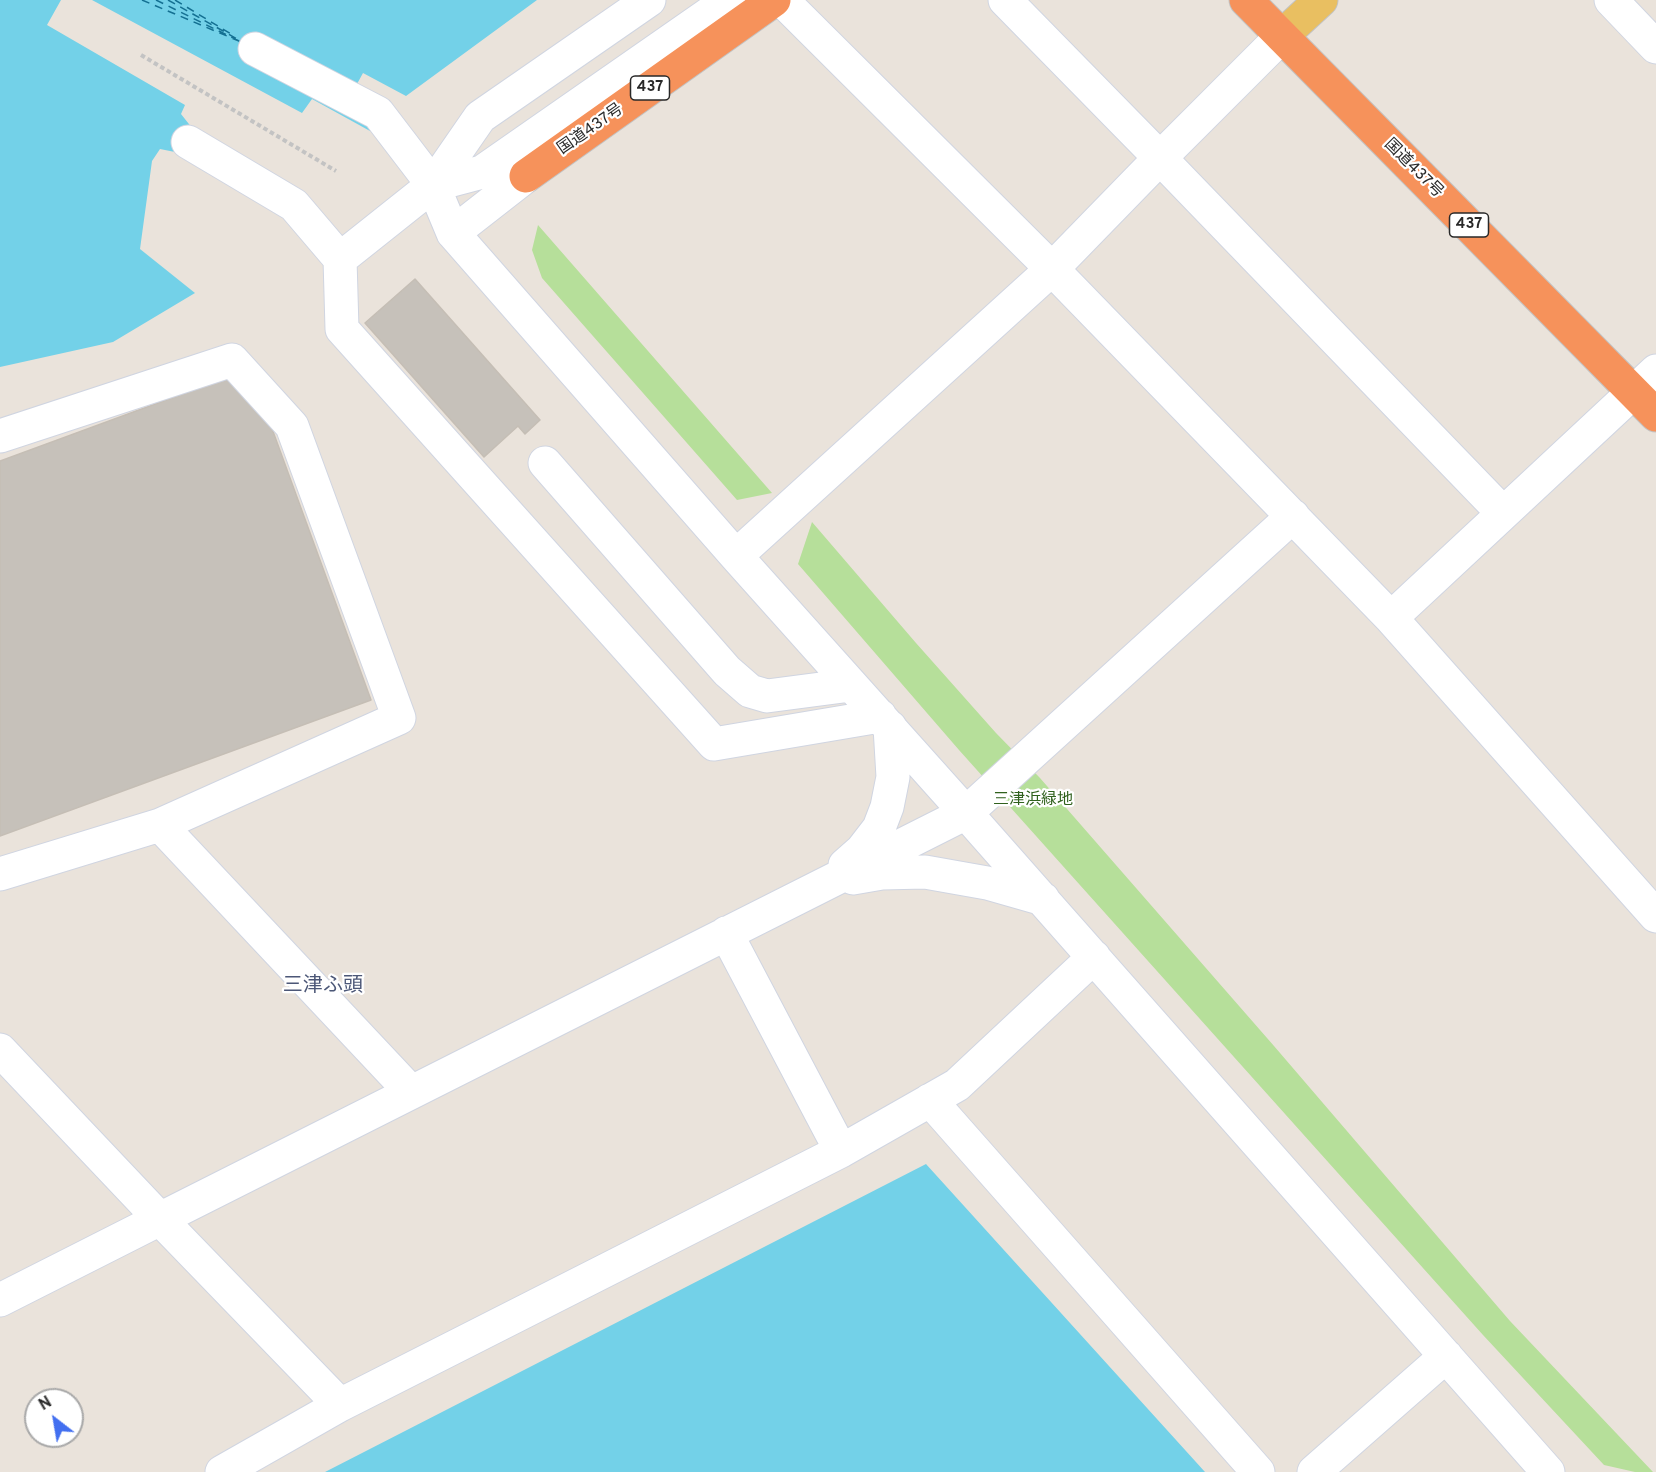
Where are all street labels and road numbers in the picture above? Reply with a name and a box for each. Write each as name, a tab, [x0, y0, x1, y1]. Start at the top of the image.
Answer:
road number: 437	[630, 76, 670, 100]
street label: 国道437号	[554, 100, 628, 160]
street label: 国道437号	[1379, 135, 1447, 203]
road number: 437	[1450, 213, 1488, 237]

